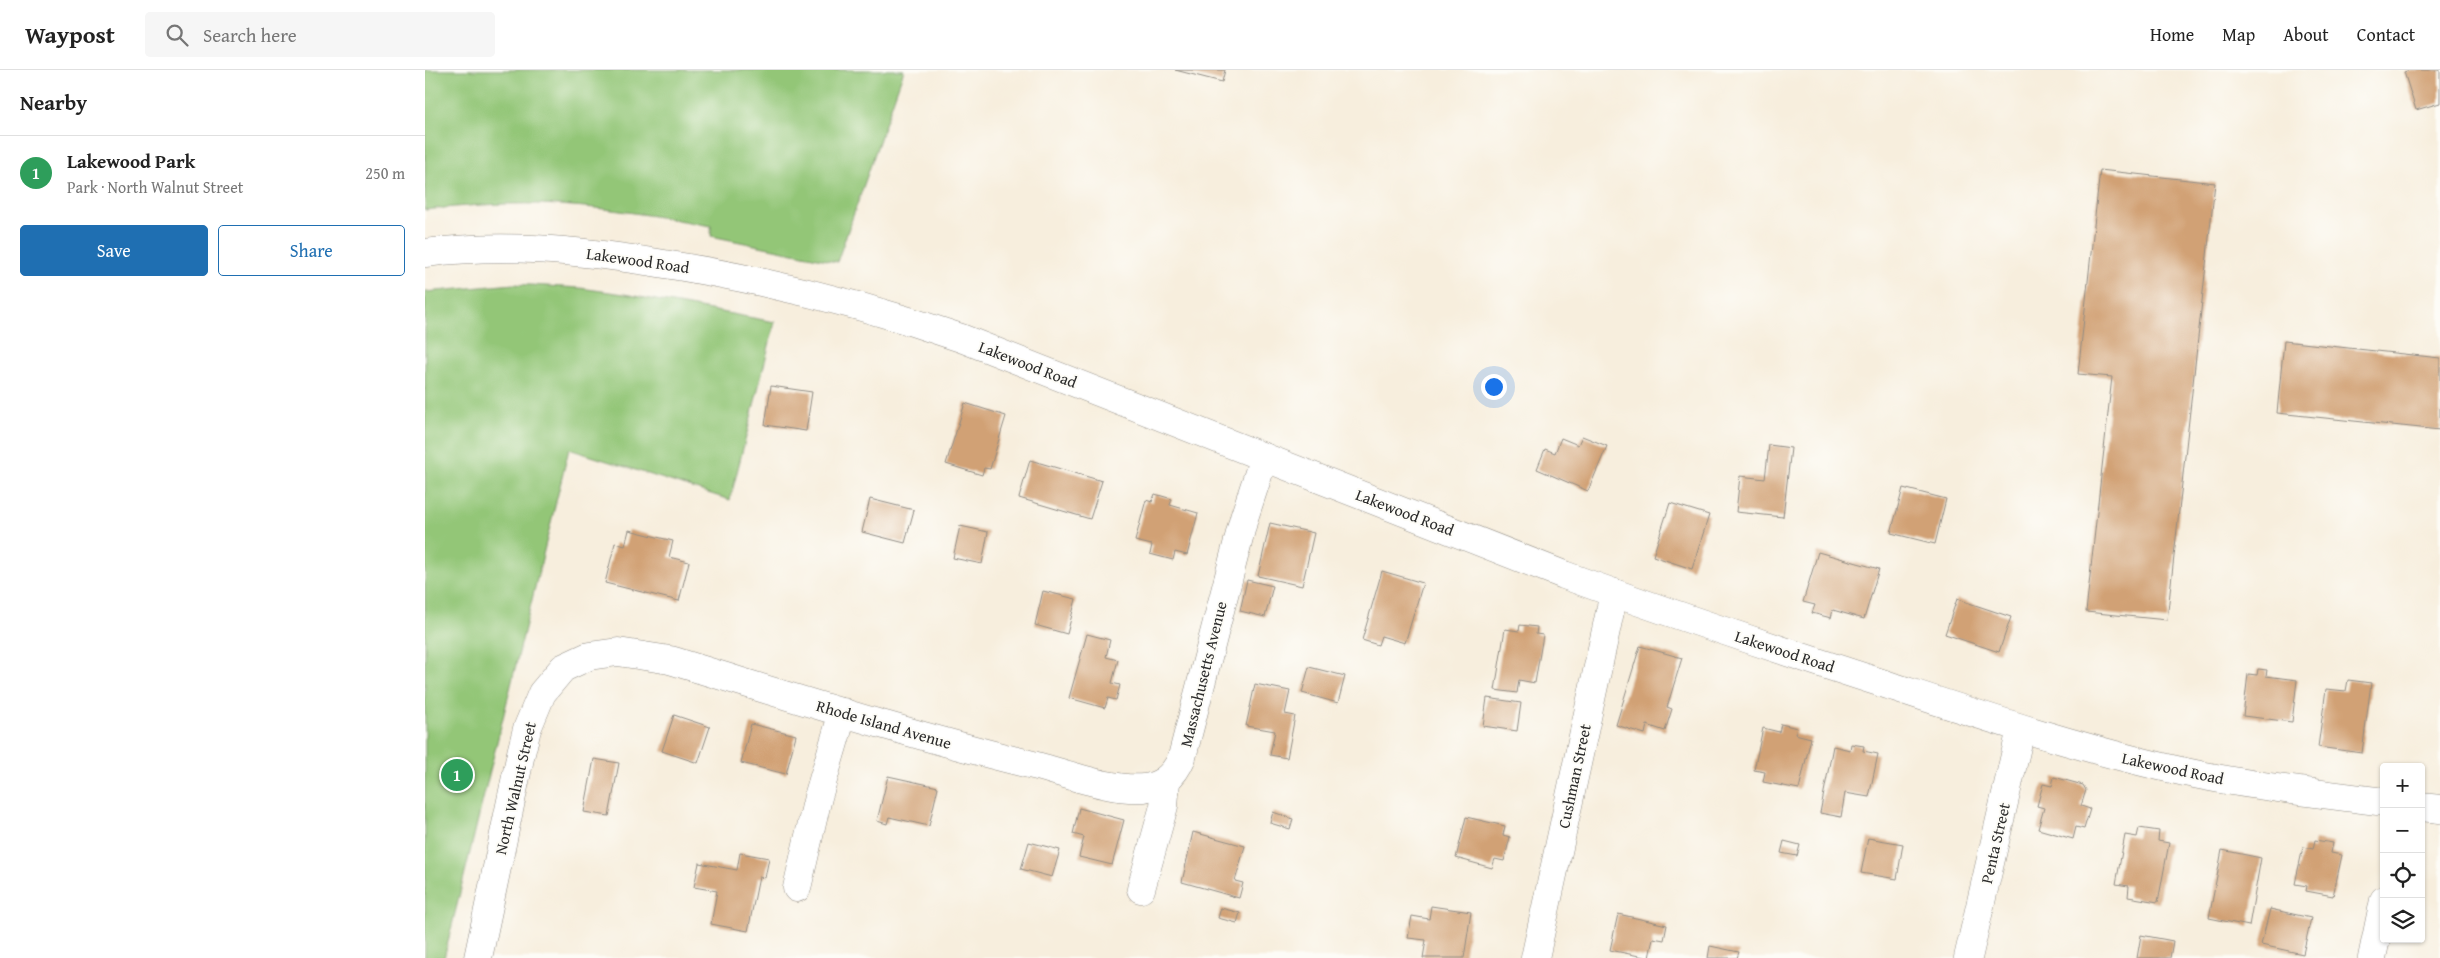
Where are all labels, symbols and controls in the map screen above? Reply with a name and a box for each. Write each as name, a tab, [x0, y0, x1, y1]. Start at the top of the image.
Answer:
search box	[145, 12, 495, 57]
text: Waypost	[25, 17, 115, 52]
icon: search	[163, 21, 191, 49]
text: Search here	[203, 21, 297, 49]
text: Home	[2150, 21, 2194, 48]
text: Map	[2222, 21, 2255, 48]
text: About	[2283, 21, 2329, 48]
text: Contact	[2357, 21, 2415, 48]
text: Nearby	[20, 87, 87, 118]
text: Lakewood Park	[67, 147, 195, 175]
text: 1	[32, 161, 40, 185]
text: 250 m	[365, 161, 405, 185]
text: Park · North Walnut Street	[67, 175, 243, 199]
button: Save	[20, 225, 208, 276]
button: Share	[218, 225, 405, 276]
street label: Lakewood Road	[585, 241, 691, 279]
street label: Lakewood Road	[975, 334, 1081, 394]
your location	[1481, 374, 1507, 400]
street label: Lakewood Road	[1352, 482, 1458, 542]
street label: Massachusetts Avenue	[1173, 598, 1233, 750]
street label: Lakewood Road	[1732, 624, 1838, 679]
street label: Rhode Island Avenue	[814, 693, 954, 755]
street label: North Walnut Street	[488, 719, 542, 857]
street label: Cushman Street	[1551, 721, 1597, 830]
street label: Lakewood Road	[2120, 745, 2227, 791]
pin: 1	[441, 756, 473, 794]
map controls	[2380, 763, 2425, 943]
button: +	[2380, 763, 2425, 808]
street label: Penta Street	[1974, 800, 2016, 886]
button: −	[2380, 808, 2425, 853]
button: locate	[2380, 853, 2425, 898]
button: layers	[2380, 898, 2425, 943]

